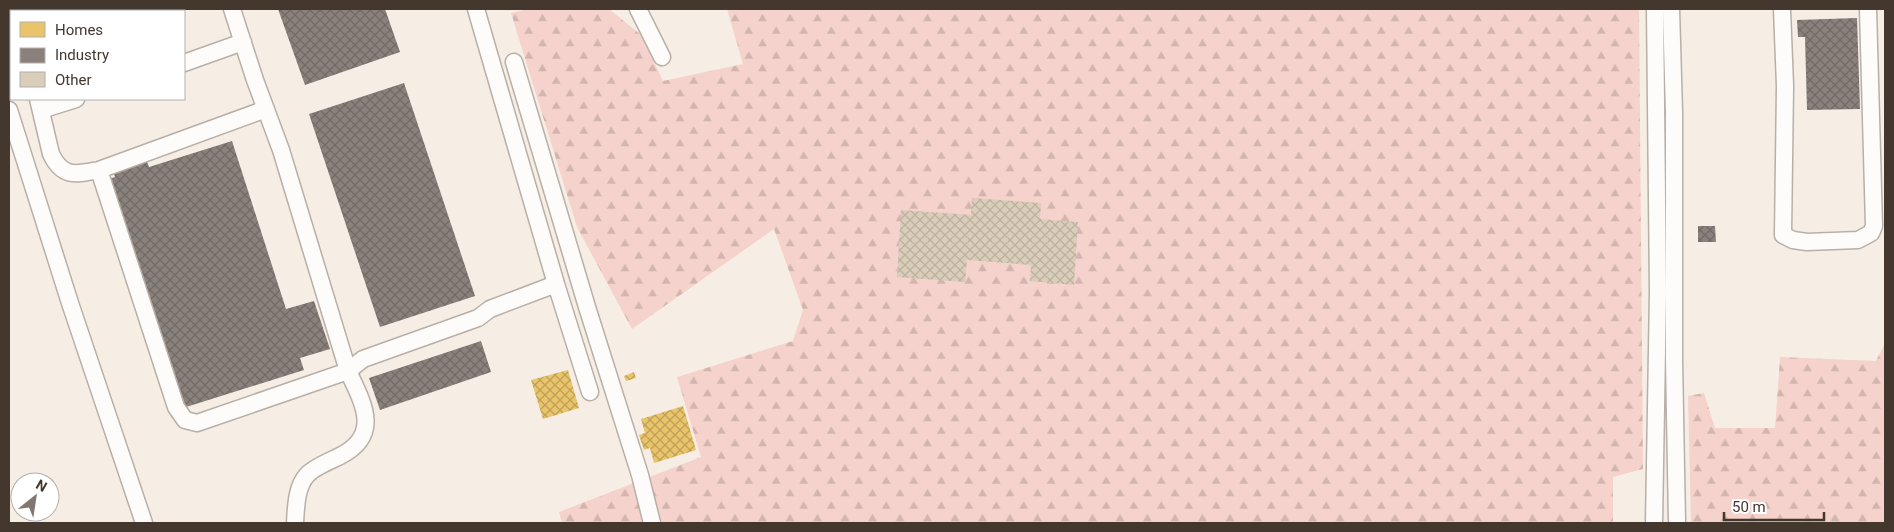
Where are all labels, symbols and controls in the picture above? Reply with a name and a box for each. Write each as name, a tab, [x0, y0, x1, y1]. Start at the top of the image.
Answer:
legend	[10, 10, 185, 100]
text: Homes	[55, 21, 103, 39]
text: Industry	[55, 46, 109, 64]
text: Other	[55, 71, 92, 89]
north arrow	[10, 472, 60, 522]
text: N	[33, 476, 50, 495]
scale bar	[1724, 490, 1824, 522]
text: 50 m	[1732, 498, 1766, 516]

